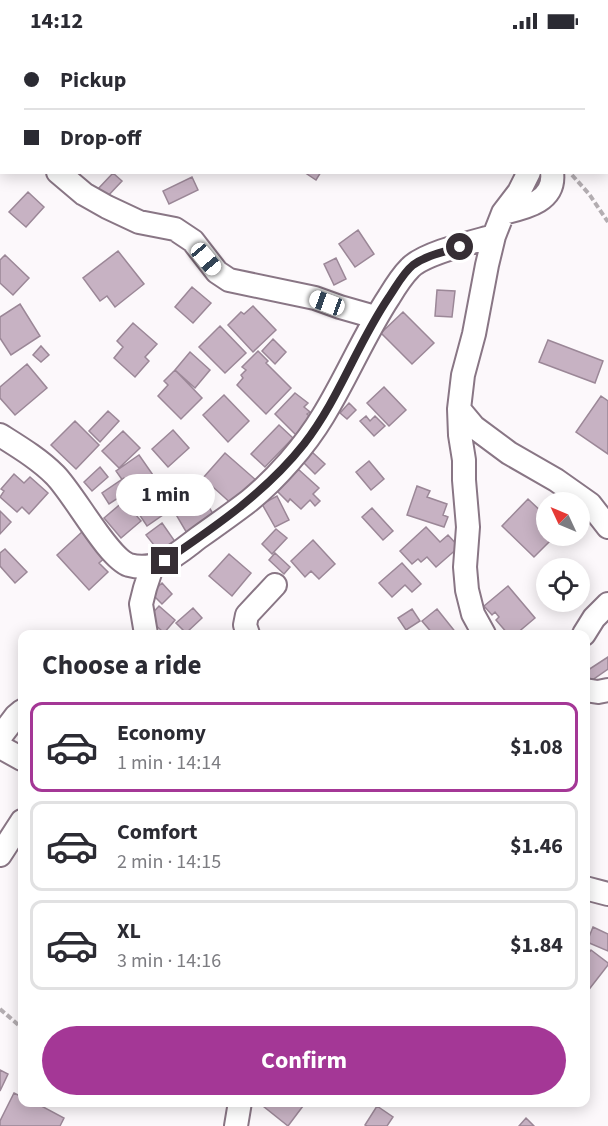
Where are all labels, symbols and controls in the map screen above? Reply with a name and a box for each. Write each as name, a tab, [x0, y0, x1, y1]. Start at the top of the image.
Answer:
text: 14:12	[30, 5, 83, 37]
text: Pickup	[60, 64, 126, 96]
text: Drop-off	[60, 122, 141, 154]
route start	[446, 233, 473, 260]
car	[188, 239, 224, 279]
car	[307, 288, 347, 318]
callout: 1 min	[116, 474, 214, 516]
text: 1 min	[141, 481, 190, 509]
north arrow	[536, 492, 590, 546]
map controls	[536, 492, 590, 612]
route end	[151, 547, 178, 574]
button: locate	[536, 558, 590, 612]
text: Choose a ride	[42, 646, 202, 685]
text: Economy	[117, 717, 206, 749]
icon: car	[45, 720, 99, 774]
text: $1.08	[510, 731, 563, 763]
text: 1 min · 14:14	[117, 749, 221, 777]
text: Comfort	[117, 816, 198, 848]
icon: car	[45, 819, 99, 873]
text: $1.46	[510, 830, 563, 862]
text: 2 min · 14:15	[117, 848, 221, 876]
text: XL	[117, 915, 141, 947]
icon: car	[45, 918, 99, 972]
text: $1.84	[510, 929, 563, 961]
text: 3 min · 14:16	[117, 947, 221, 975]
button: Confirm	[42, 1026, 566, 1095]

